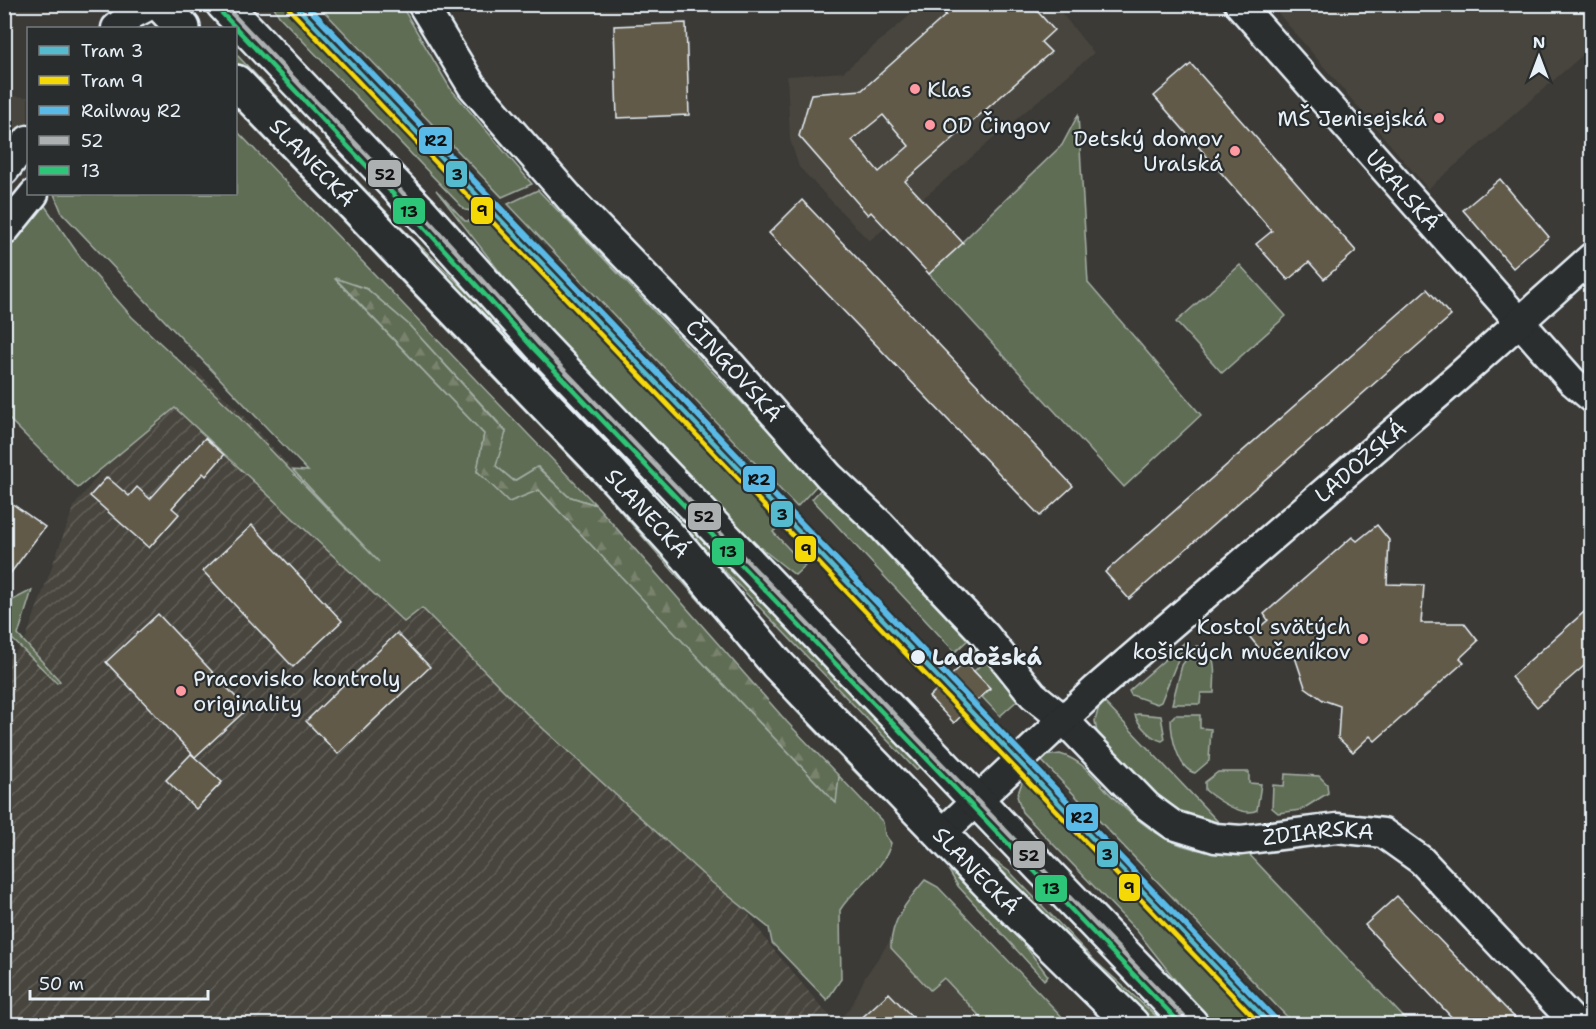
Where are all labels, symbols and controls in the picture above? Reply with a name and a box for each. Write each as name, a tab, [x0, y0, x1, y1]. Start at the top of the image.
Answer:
legend	[27, 27, 237, 195]
north arrow	[1509, 27, 1569, 87]
text: N	[1533, 32, 1545, 53]
text: Tram 3	[81, 39, 143, 63]
text: Tram 9	[81, 69, 143, 93]
place label: Klas	[927, 75, 972, 104]
marker: Klas	[908, 82, 922, 96]
text: Railway R2	[81, 99, 182, 123]
place label: MŠ Jenisejská	[1277, 104, 1427, 133]
place label: OD Čingov	[942, 111, 1051, 140]
marker: MŠ Jenisejská	[1432, 111, 1446, 125]
street label: SLANECKÁ	[263, 112, 362, 213]
marker: OD Čingov	[923, 118, 937, 132]
place label: Detský domov Uralská	[1073, 124, 1223, 178]
line badge: R2	[418, 126, 453, 155]
text: 52	[81, 129, 104, 153]
text: R2	[425, 130, 447, 151]
street label: URALSKÁ	[1359, 143, 1447, 237]
marker: Detský domov Uralská	[1228, 144, 1242, 158]
text: 13	[81, 159, 100, 183]
line badge: 52	[367, 159, 402, 188]
line badge: 3	[445, 160, 468, 188]
text: 52	[375, 164, 395, 185]
text: 3	[451, 164, 463, 185]
line badge: 9	[470, 196, 494, 225]
line badge: 13	[392, 197, 426, 225]
text: 9	[476, 200, 488, 221]
text: 13	[400, 201, 418, 222]
street label: ČINGOVSKÁ	[679, 313, 789, 428]
street label: LADOŽSKÁ	[1308, 414, 1413, 509]
street label: SLANECKÁ	[599, 462, 696, 565]
line badge: R2	[742, 465, 776, 493]
text: R2	[748, 469, 770, 490]
line badge: 3	[770, 500, 794, 528]
line badge: 52	[687, 502, 722, 531]
text: 3	[776, 504, 788, 525]
text: 52	[694, 506, 714, 527]
line badge: 9	[794, 535, 817, 563]
line badge: 13	[711, 537, 745, 566]
text: 9	[800, 539, 812, 560]
text: 13	[719, 541, 737, 562]
place label: Kostol svätých košických mučeníkov	[1133, 612, 1351, 666]
marker: Kostol svätých košických mučeníkov	[1356, 632, 1370, 646]
place label: Ladožská	[932, 643, 1042, 672]
marker: Ladožská	[909, 648, 927, 666]
place label: Pracovisko kontroly originality	[193, 664, 401, 718]
marker: Pracovisko kontroly originality	[174, 684, 188, 698]
line badge: R2	[1065, 803, 1099, 832]
text: R2	[1071, 807, 1093, 828]
street label: ŽDIARSKA	[1261, 814, 1375, 852]
street label: SLANECKÁ	[927, 821, 1026, 921]
line badge: 52	[1012, 840, 1046, 869]
line badge: 3	[1096, 840, 1119, 868]
text: 3	[1101, 844, 1113, 865]
text: 52	[1019, 845, 1039, 866]
line badge: 9	[1118, 873, 1141, 902]
line badge: 13	[1034, 874, 1068, 903]
text: 9	[1123, 877, 1135, 898]
text: 13	[1042, 878, 1060, 899]
scale bar	[30, 963, 208, 1001]
text: 50 m	[39, 972, 84, 996]

